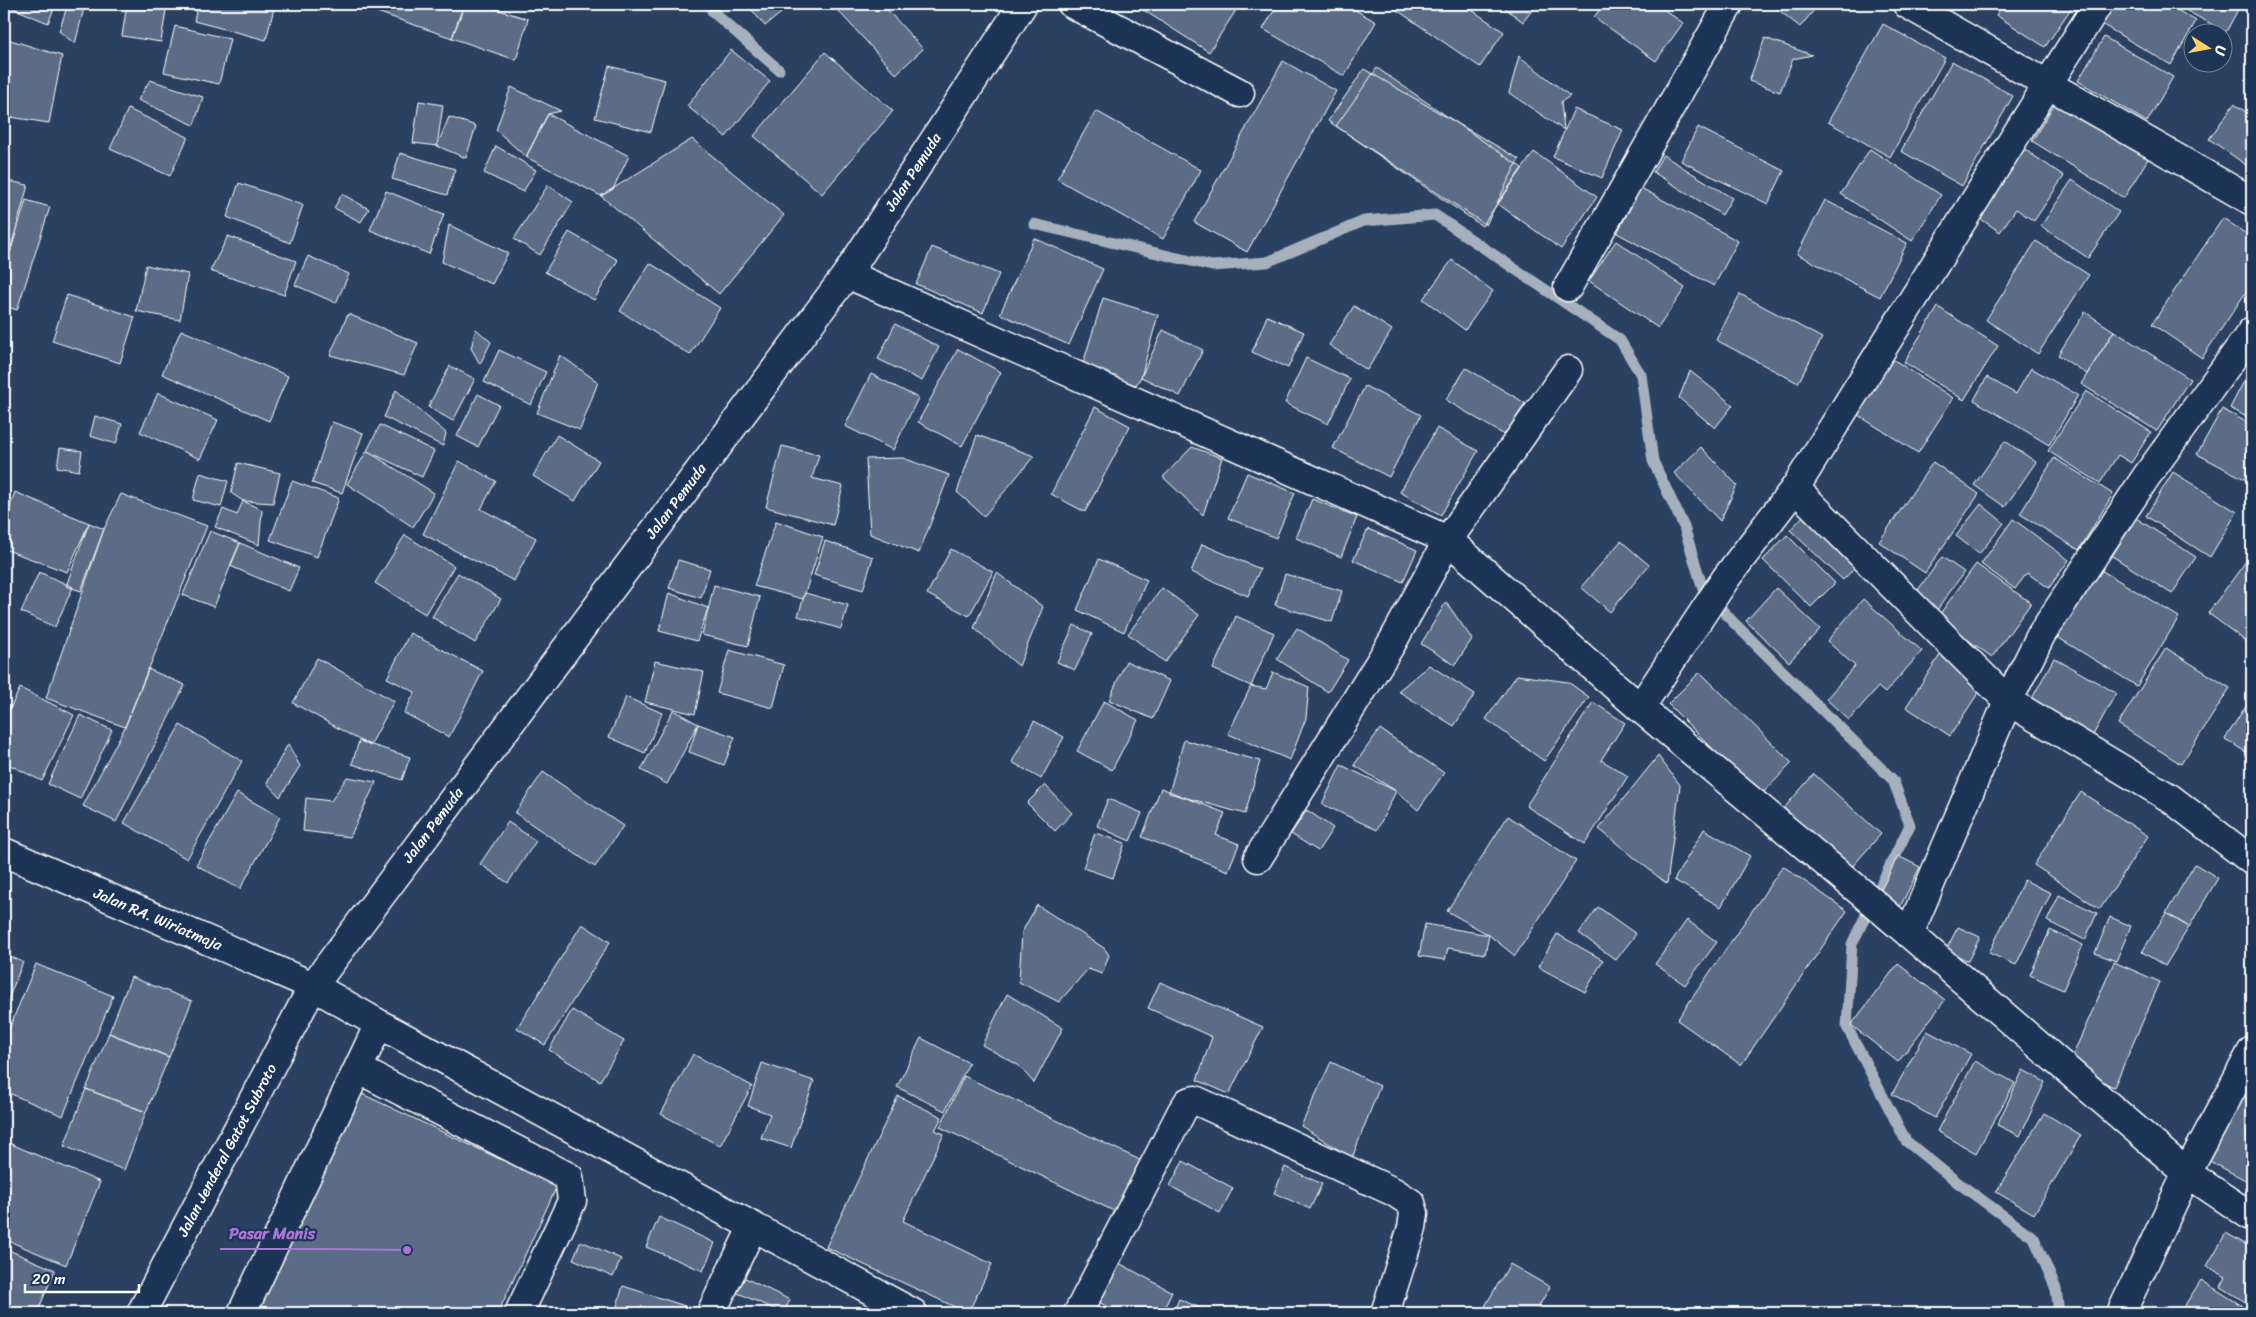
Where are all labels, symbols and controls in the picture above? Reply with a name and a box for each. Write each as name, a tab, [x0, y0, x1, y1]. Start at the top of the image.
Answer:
north arrow	[2184, 22, 2234, 72]
text: U	[2207, 43, 2233, 58]
street label: Jalan Pemuda	[877, 127, 948, 217]
street label: Jalan Pemuda	[638, 457, 714, 545]
street label: Jalan Pemuda	[395, 781, 471, 869]
street label: Jalan RA. Wiriatmaja	[89, 880, 227, 958]
street label: Jalan Jenderal Gatot Subroto	[170, 1058, 284, 1242]
callout: Pasar Manis	[220, 1218, 325, 1249]
text: Pasar Manis	[229, 1219, 316, 1248]
scale bar	[25, 1262, 139, 1294]
text: 20 m	[32, 1266, 66, 1292]

